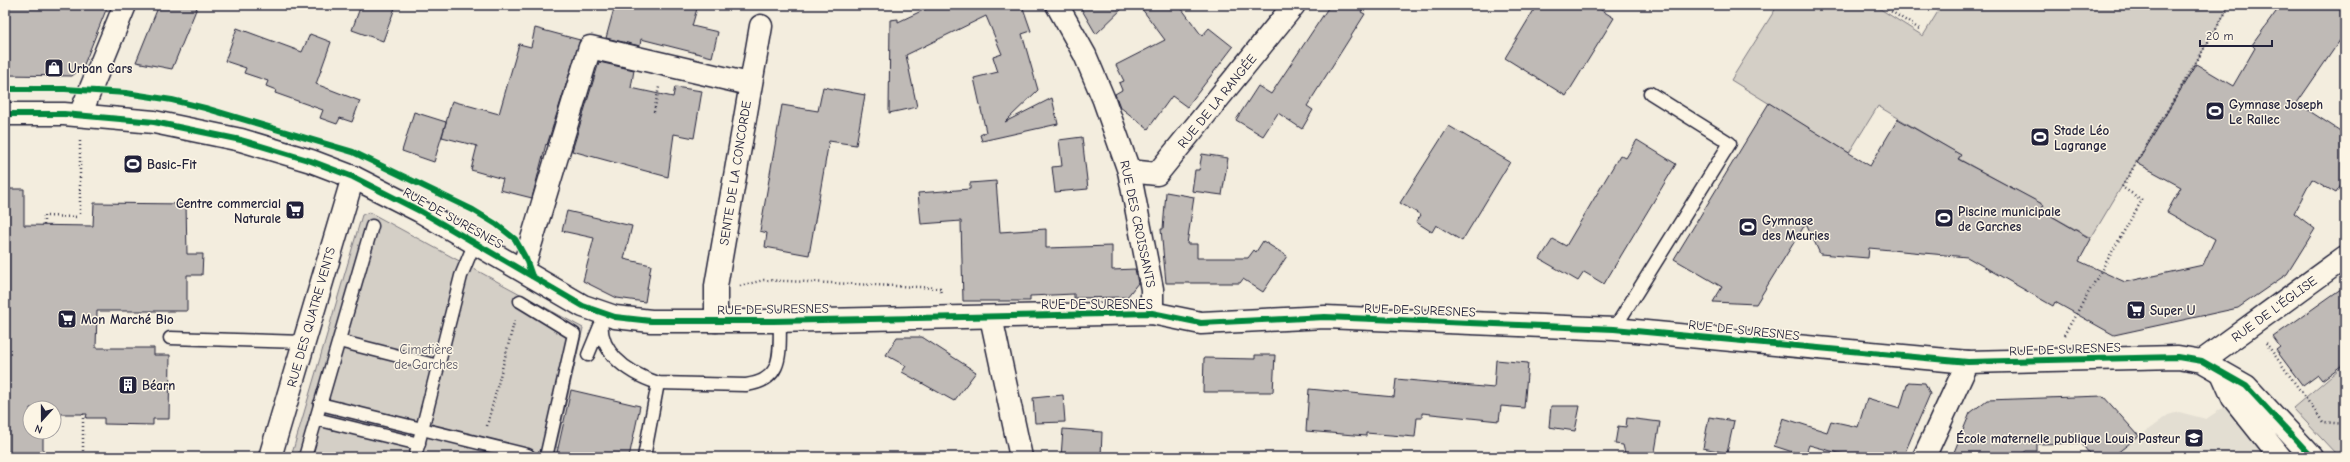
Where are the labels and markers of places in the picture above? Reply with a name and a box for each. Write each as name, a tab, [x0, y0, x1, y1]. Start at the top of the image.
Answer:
shop icon: Urban Cars	[43, 57, 65, 79]
place label: Urban Cars	[68, 61, 133, 76]
place label: Gymnase Joseph Le Rallec	[2229, 97, 2323, 127]
sports icon: Gymnase Joseph Le Rallec	[2204, 100, 2226, 122]
place label: Stade Léo Lagrange	[2054, 123, 2110, 153]
sports icon: Stade Léo Lagrange	[2029, 126, 2051, 148]
sports icon: Basic-Fit	[122, 153, 144, 175]
place label: Basic-Fit	[147, 157, 197, 172]
place label: Centre commercial Naturale	[176, 196, 282, 226]
supermarket icon: Centre commercial Naturale	[284, 199, 306, 221]
place label: Piscine municipale de Garches	[1958, 204, 2061, 234]
sports icon: Piscine municipale de Garches	[1933, 207, 1955, 229]
place label: Gymnase des Meuries	[1762, 213, 1830, 243]
sports icon: Gymnase des Meuries	[1737, 216, 1759, 238]
supermarket icon: Super U	[2125, 299, 2147, 321]
place label: Super U	[2150, 303, 2196, 318]
supermarket icon: Mon Marché Bio	[56, 308, 78, 330]
place label: Mon Marché Bio	[81, 312, 174, 327]
building icon: Béarn	[117, 374, 139, 396]
place label: Béarn	[142, 378, 175, 393]
school or university icon: École maternelle publique Louis Pasteur	[2183, 427, 2205, 449]
place label: École maternelle publique Louis Pasteur	[1956, 430, 2181, 446]

